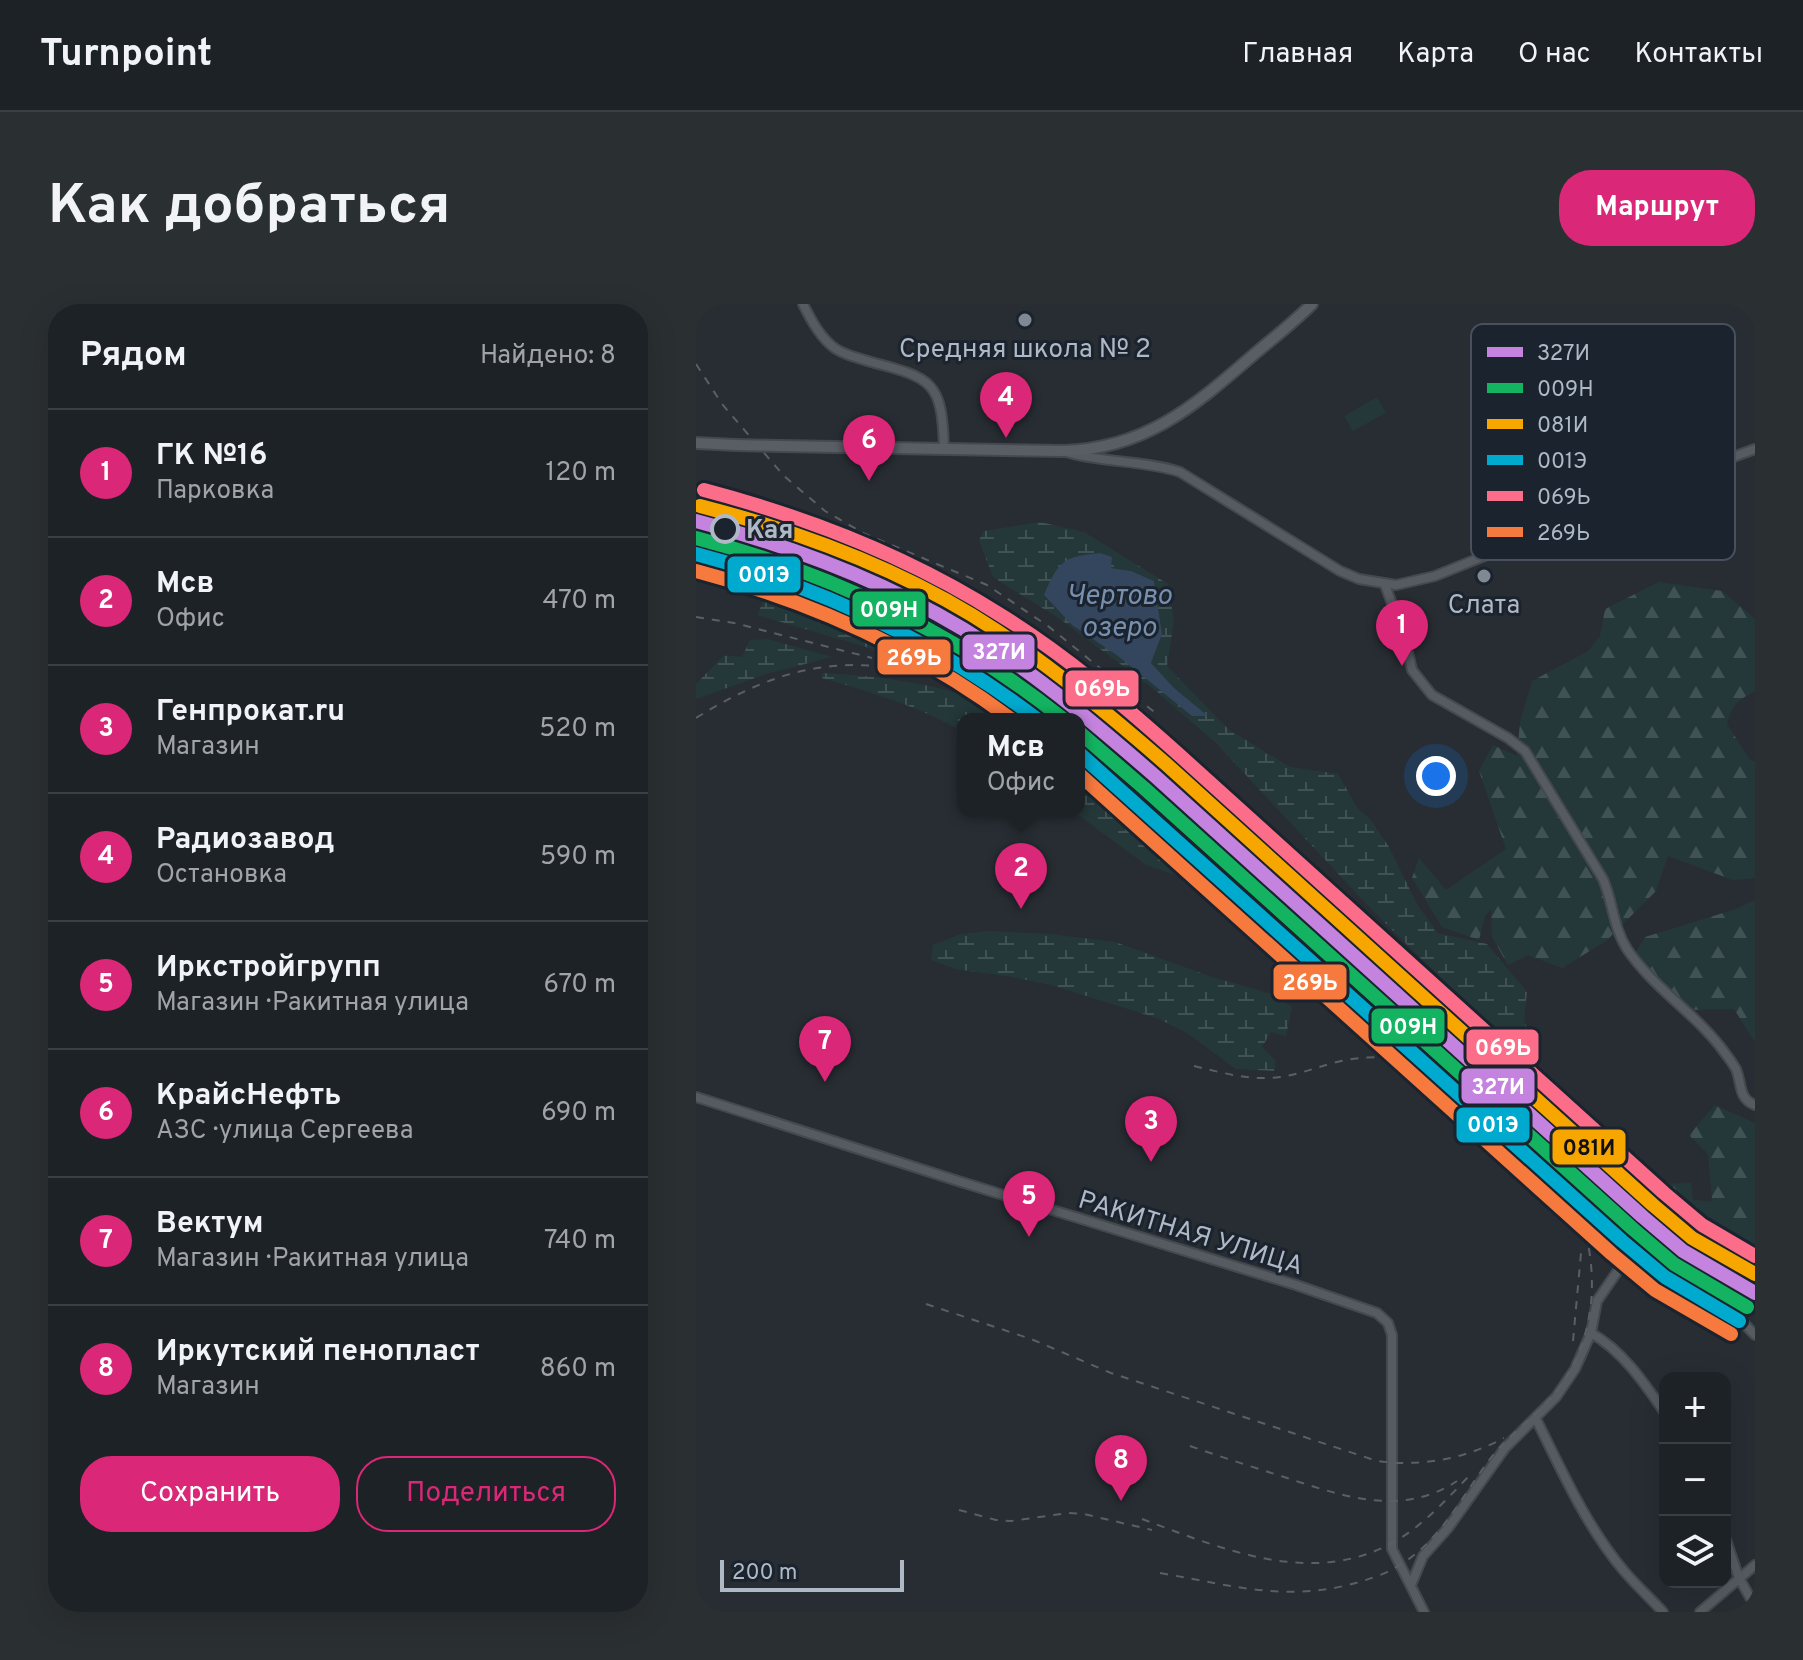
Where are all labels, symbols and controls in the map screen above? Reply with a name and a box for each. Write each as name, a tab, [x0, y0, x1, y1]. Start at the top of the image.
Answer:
text: Turnpoint	[40, 31, 212, 80]
text: Главная	[1242, 37, 1353, 73]
text: Карта	[1397, 37, 1474, 73]
text: О нас	[1518, 37, 1591, 73]
text: Контакты	[1635, 37, 1763, 73]
button: Маршрут	[1559, 170, 1755, 246]
text: Как добраться	[48, 173, 450, 243]
marker: Средняя школа № 2	[1016, 311, 1034, 329]
legend	[1471, 324, 1735, 560]
place label: Средняя школа № 2	[899, 334, 1151, 367]
text: Рядом	[80, 335, 187, 378]
text: Найдено: 8	[480, 340, 616, 373]
text: 327И	[1537, 341, 1590, 368]
pin: 4	[980, 372, 1032, 438]
text: 009Н	[1537, 377, 1594, 404]
text: 081И	[1537, 413, 1588, 440]
pin: 6	[843, 415, 895, 481]
text: ГК №16	[156, 438, 267, 475]
text: 001Э	[1537, 449, 1587, 476]
text: 1	[101, 457, 111, 490]
text: 120 m	[546, 457, 616, 490]
text: Парковка	[156, 475, 274, 508]
text: 069Ь	[1537, 485, 1591, 512]
marker: Кая	[711, 515, 739, 543]
place label: Кая	[746, 515, 794, 548]
text: 269Ь	[1537, 521, 1590, 548]
line badge: 001Э	[726, 555, 802, 594]
text: 001Э	[738, 563, 790, 590]
text: Мсв	[156, 566, 214, 603]
marker: Слата	[1475, 567, 1493, 585]
water label: Чертово озеро	[1066, 579, 1172, 647]
text: 2	[98, 585, 114, 618]
text: 470 m	[542, 585, 616, 618]
line badge: 009Н	[851, 590, 927, 628]
place label: Слата	[1448, 590, 1520, 623]
text: 009Н	[860, 598, 918, 625]
pin: 1	[1376, 600, 1428, 666]
text: Офис	[156, 603, 225, 636]
line badge: 327И	[961, 633, 1036, 671]
line badge: 269Ь	[876, 638, 952, 676]
text: 327И	[972, 640, 1026, 667]
text: 269Ь	[886, 646, 942, 673]
line badge: 069Ь	[1064, 669, 1140, 708]
text: 069Ь	[1074, 677, 1130, 704]
text: Генпрокат.ru	[156, 694, 345, 731]
text: 3	[98, 713, 114, 746]
text: 520 m	[539, 713, 616, 746]
popup	[957, 713, 1085, 817]
text: Мсв	[987, 730, 1045, 767]
text: Магазин	[156, 731, 260, 764]
your location	[1416, 756, 1456, 796]
text: Офис	[987, 767, 1055, 800]
text: Радиозавод	[156, 822, 335, 859]
text: 4	[98, 841, 114, 874]
text: 590 m	[540, 841, 616, 874]
pin: 2	[995, 843, 1047, 909]
text: Остановка	[156, 859, 287, 892]
text: Иркстройгрупп	[156, 950, 381, 987]
line badge: 269Ь	[1272, 963, 1348, 1001]
text: 5	[98, 969, 114, 1002]
text: 670 m	[543, 969, 616, 1002]
text: 269Ь	[1282, 971, 1338, 998]
text: Магазин · Ракитная улица	[156, 987, 469, 1020]
line badge: 009Н	[1370, 1007, 1446, 1045]
text: 009Н	[1379, 1015, 1437, 1042]
pin: 7	[799, 1016, 851, 1082]
line badge: 069Ь	[1465, 1028, 1540, 1066]
text: 069Ь	[1475, 1036, 1531, 1063]
line badge: 327И	[1460, 1067, 1536, 1105]
text: 327И	[1471, 1075, 1525, 1102]
text: КрайсНефть	[156, 1078, 341, 1115]
pin: 3	[1125, 1096, 1177, 1162]
text: 6	[98, 1097, 114, 1130]
text: 690 m	[541, 1097, 616, 1130]
line badge: 001Э	[1455, 1106, 1531, 1144]
text: 001Э	[1467, 1113, 1519, 1140]
text: АЗС · улица Сергеева	[156, 1115, 413, 1148]
line badge: 081И	[1551, 1128, 1627, 1166]
text: 081И	[1563, 1136, 1615, 1163]
pin: 5	[1003, 1171, 1055, 1237]
street label: РАКИТНАЯ УЛИЦА	[1074, 1184, 1307, 1284]
text: Вектум	[156, 1206, 264, 1243]
text: 7	[99, 1225, 113, 1258]
text: 740 m	[544, 1225, 616, 1258]
text: Магазин · Ракитная улица	[156, 1243, 469, 1276]
text: Иркутский пенопласт	[156, 1334, 480, 1371]
text: 8	[98, 1353, 114, 1386]
text: 860 m	[540, 1353, 616, 1386]
text: Магазин	[156, 1371, 260, 1404]
map controls	[1659, 1372, 1731, 1588]
button: +	[1659, 1372, 1731, 1444]
pin: 8	[1095, 1435, 1147, 1501]
button: −	[1659, 1444, 1731, 1516]
button: Сохранить	[80, 1456, 340, 1532]
button: Поделиться	[356, 1456, 616, 1532]
button: layers	[1659, 1516, 1731, 1588]
scale bar	[720, 1556, 904, 1592]
text: 200 m	[732, 1560, 797, 1587]

